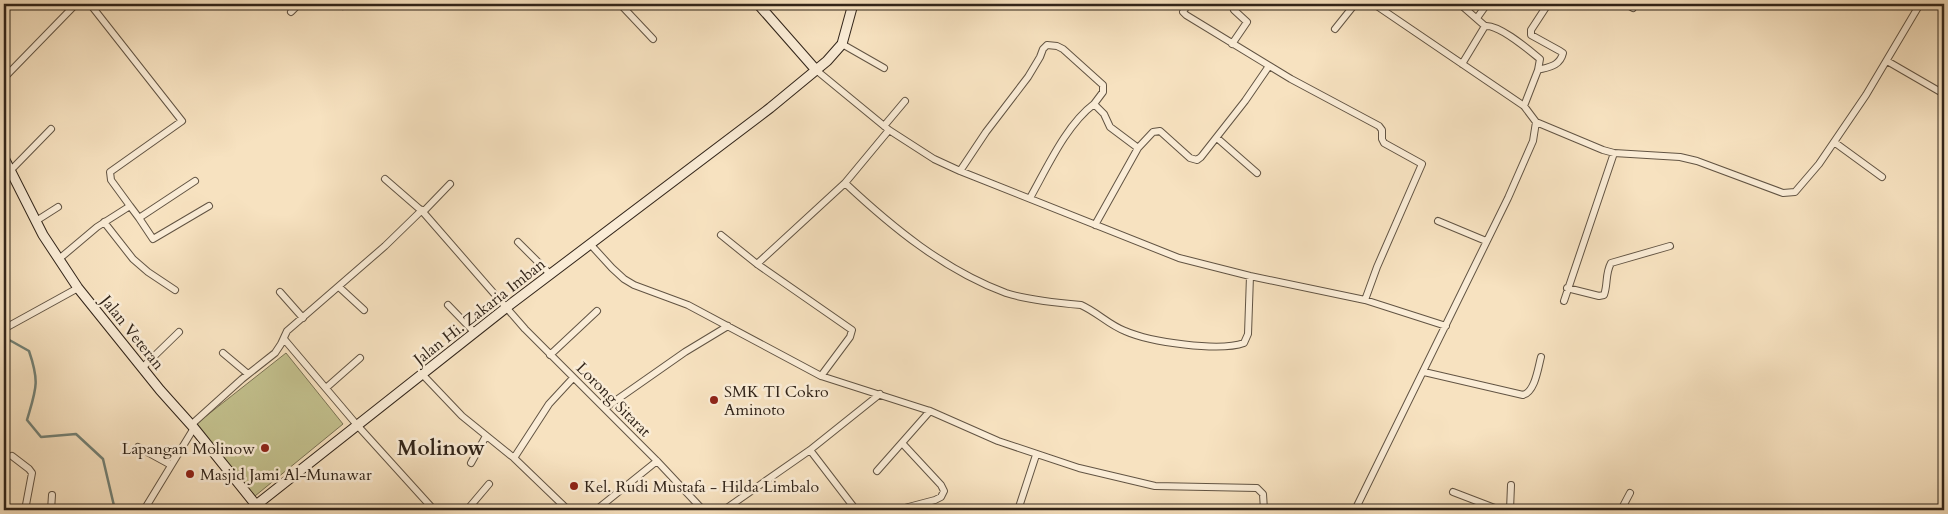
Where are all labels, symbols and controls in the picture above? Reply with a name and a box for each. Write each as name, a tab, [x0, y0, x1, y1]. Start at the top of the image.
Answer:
street label: Jalan Hi. Zakaria Imban	[407, 253, 550, 372]
street label: Jalan Veteran	[94, 289, 169, 374]
street label: Lorong Sitarat	[571, 357, 656, 442]
place label: SMK TI Cokro Aminoto	[724, 381, 829, 421]
marker: SMK TI Cokro Aminoto	[708, 394, 720, 406]
district label: Molinow	[397, 434, 485, 463]
place label: Lapangan Molinow	[122, 438, 255, 460]
marker: Lapangan Molinow	[259, 442, 271, 454]
place label: Masjid Jami Al-Munawar	[200, 464, 372, 486]
marker: Masjid Jami Al-Munawar	[184, 468, 196, 480]
place label: Kel. Rudi Mustafa - Hilda Limbalo	[584, 476, 819, 498]
marker: Kel. Rudi Mustafa - Hilda Limbalo	[568, 480, 580, 492]

